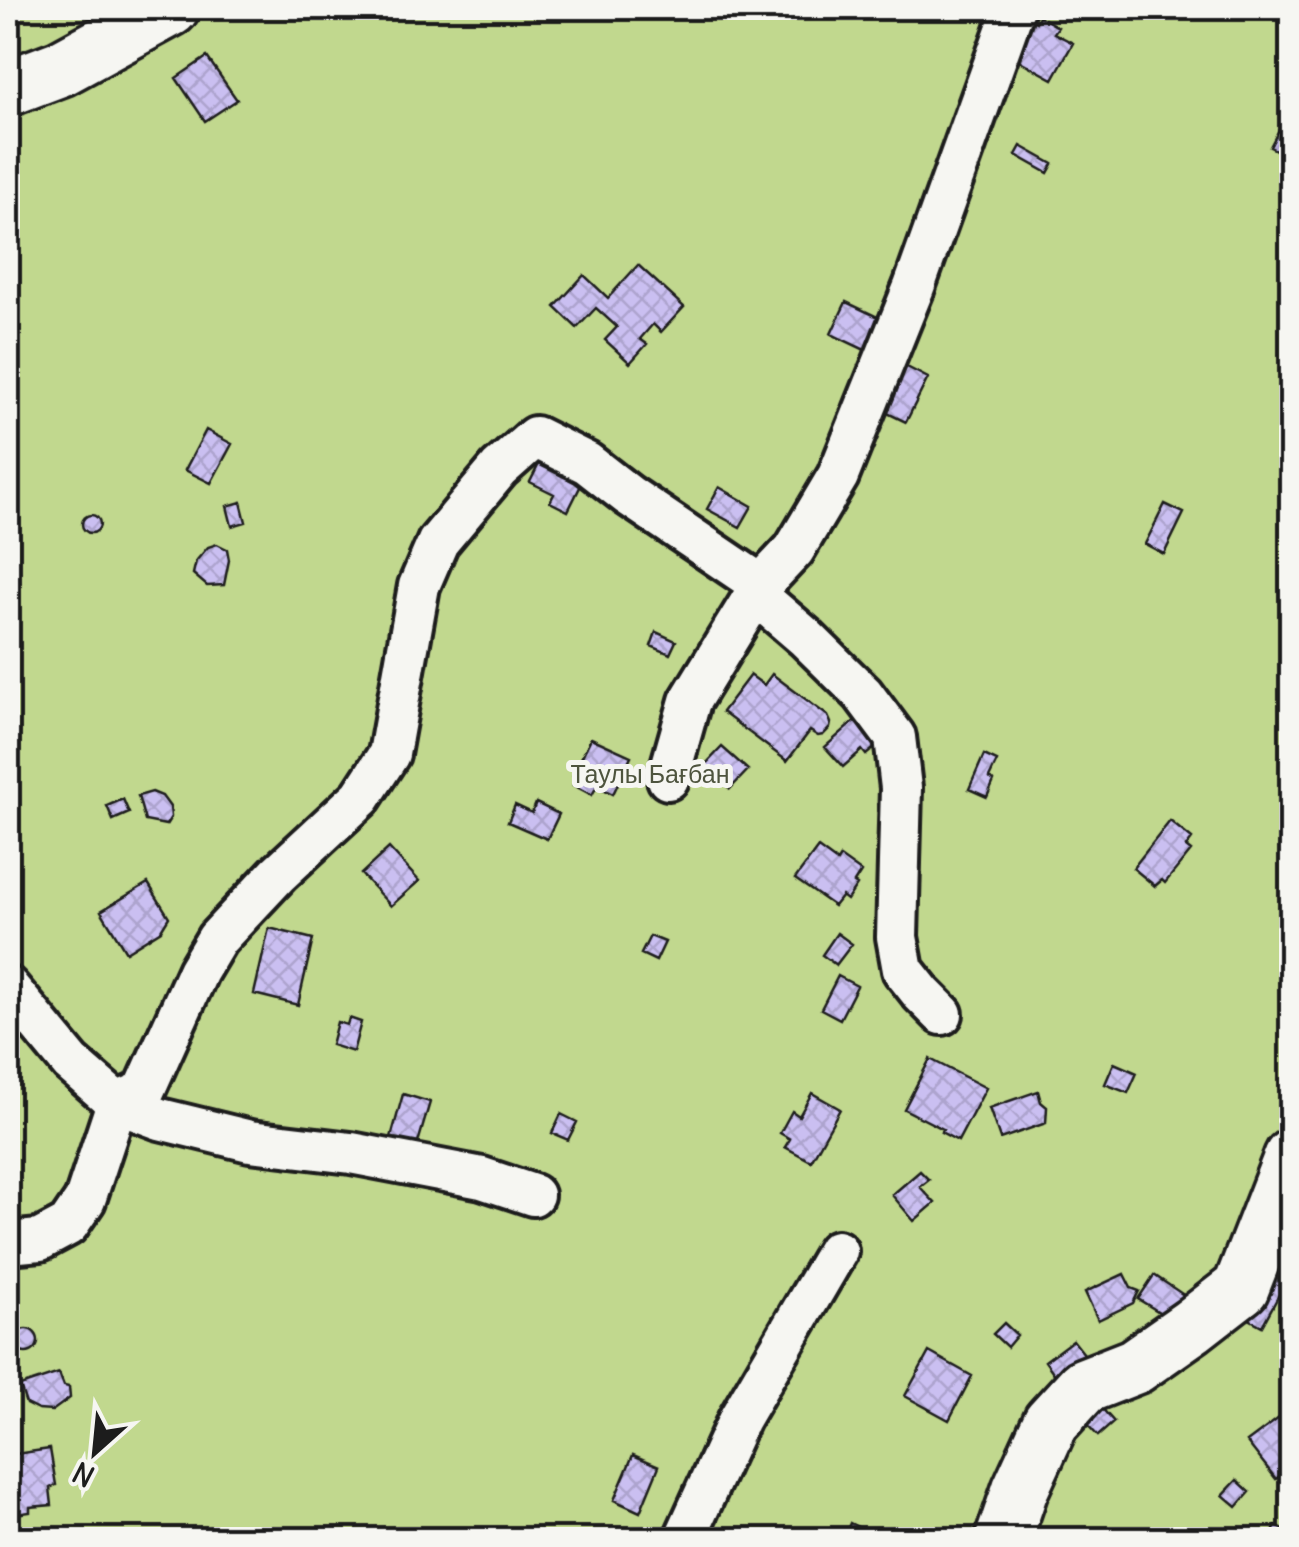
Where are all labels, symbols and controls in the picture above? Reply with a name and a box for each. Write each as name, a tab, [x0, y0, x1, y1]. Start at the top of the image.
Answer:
park label: Таулы Бағбан	[570, 758, 730, 790]
north arrow	[45, 1402, 145, 1502]
text: N	[67, 1454, 100, 1495]

